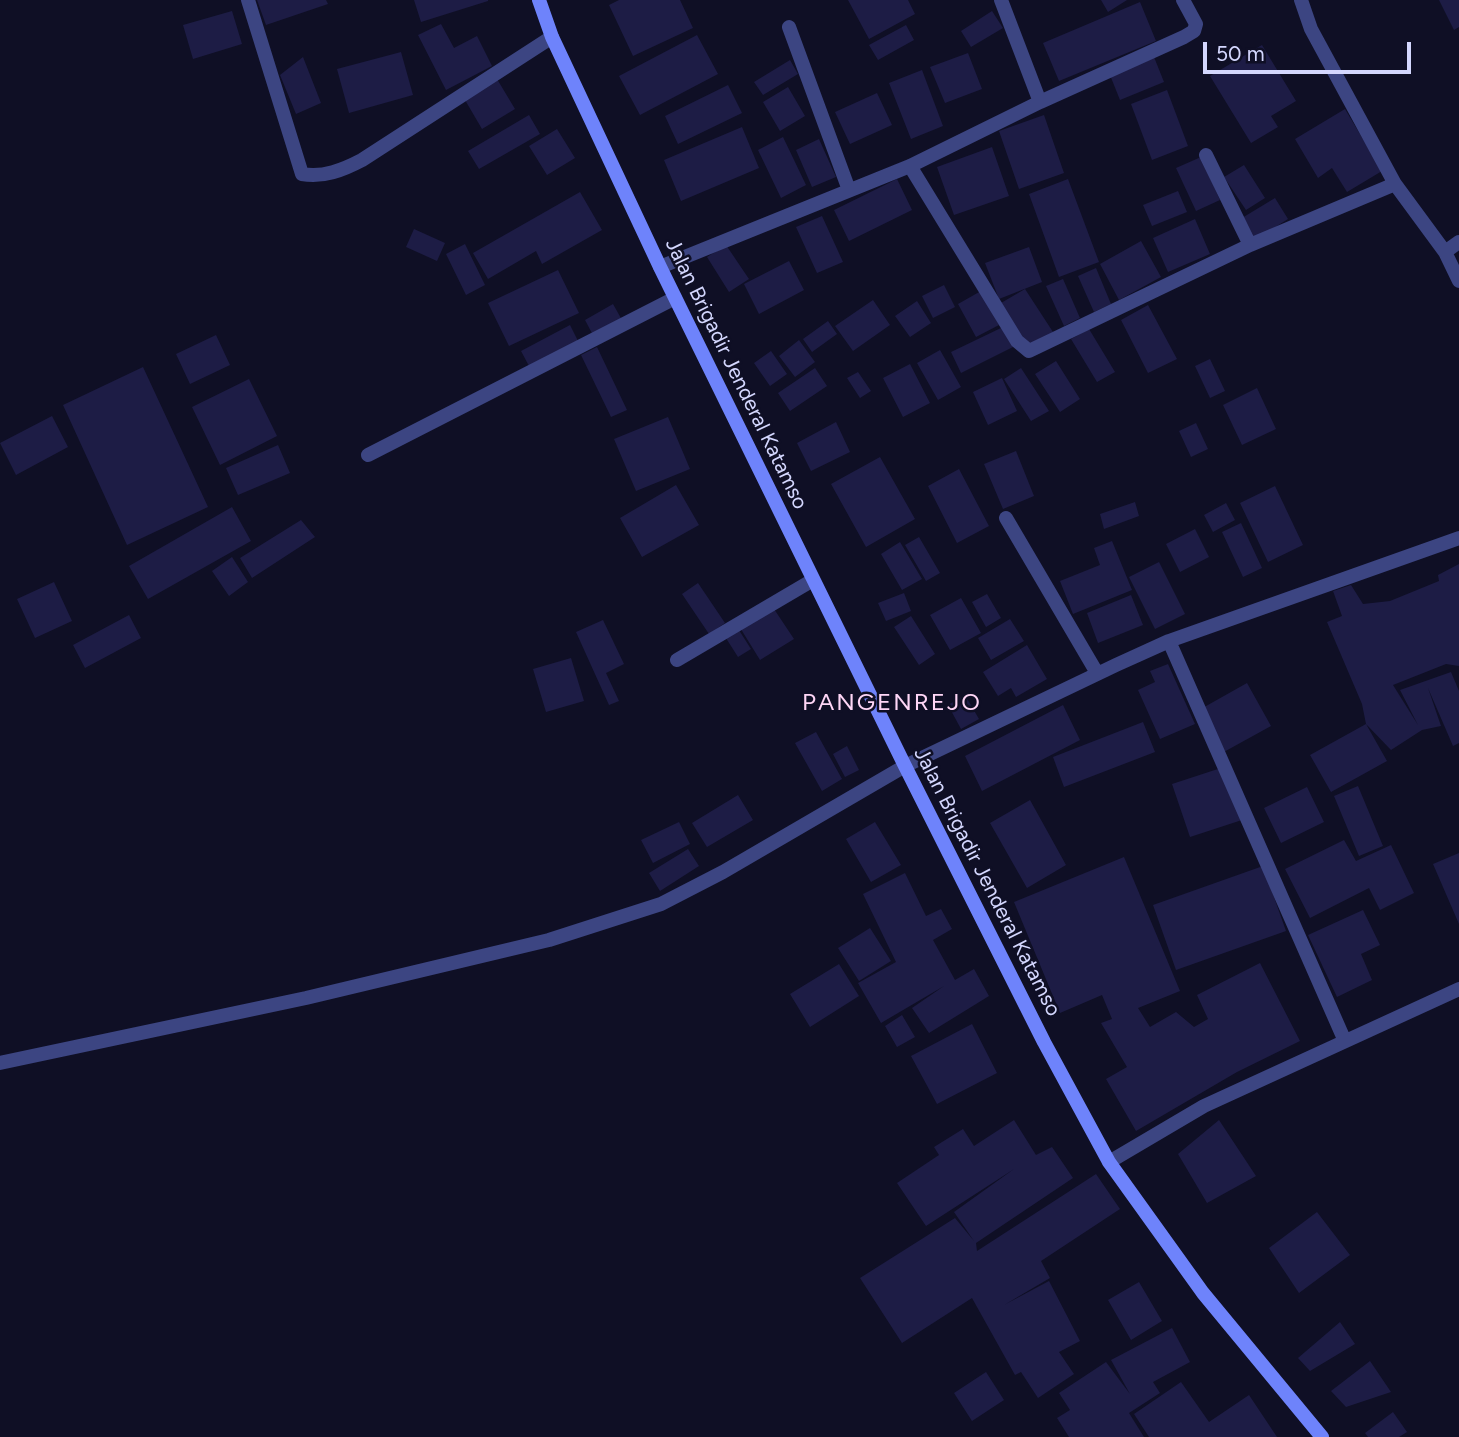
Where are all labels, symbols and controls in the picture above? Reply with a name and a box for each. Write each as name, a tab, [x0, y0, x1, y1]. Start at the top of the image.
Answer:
scale bar	[1207, 28, 1415, 72]
text: 50 m	[1216, 41, 1265, 66]
street label: Jalan Brigadir Jenderal Katamso	[659, 234, 813, 514]
district label: PANGENREJO	[803, 689, 981, 717]
street label: Jalan Brigadir Jenderal Katamso	[908, 743, 1066, 1021]

